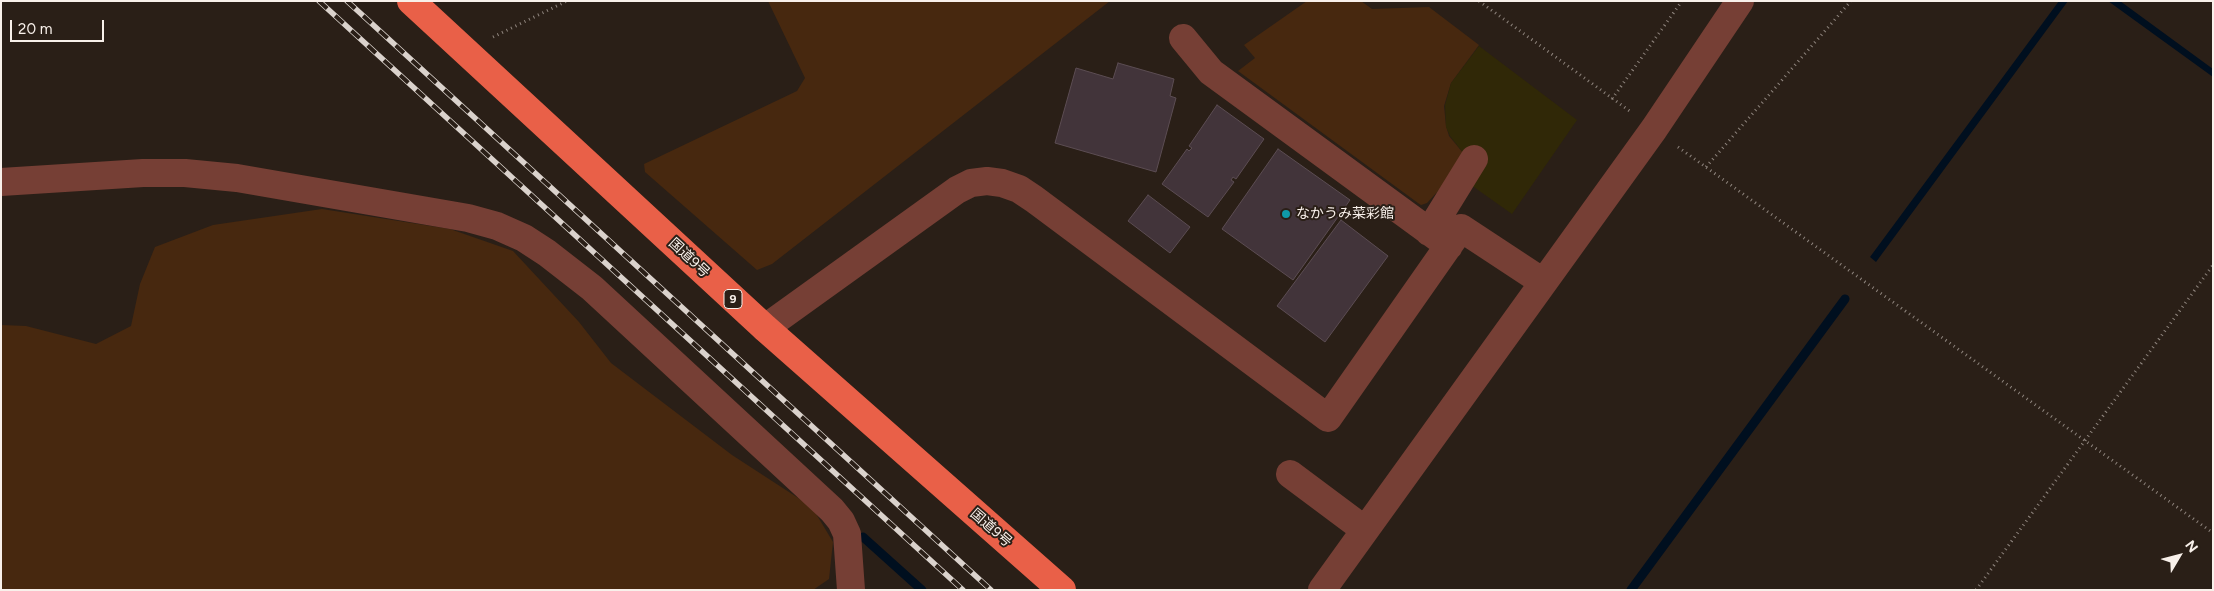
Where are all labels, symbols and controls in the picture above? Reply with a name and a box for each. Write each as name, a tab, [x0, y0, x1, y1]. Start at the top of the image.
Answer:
scale bar	[12, 10, 106, 42]
text: 20 m	[18, 20, 52, 38]
place label: なかうみ菜彩館	[1296, 206, 1394, 222]
marker: なかうみ菜彩館	[1280, 208, 1292, 220]
street label: 国道9号	[665, 235, 713, 281]
road number: 9	[724, 290, 742, 308]
street label: 国道9号	[967, 505, 1015, 551]
north arrow	[2154, 531, 2204, 581]
text: N	[2181, 537, 2201, 556]

